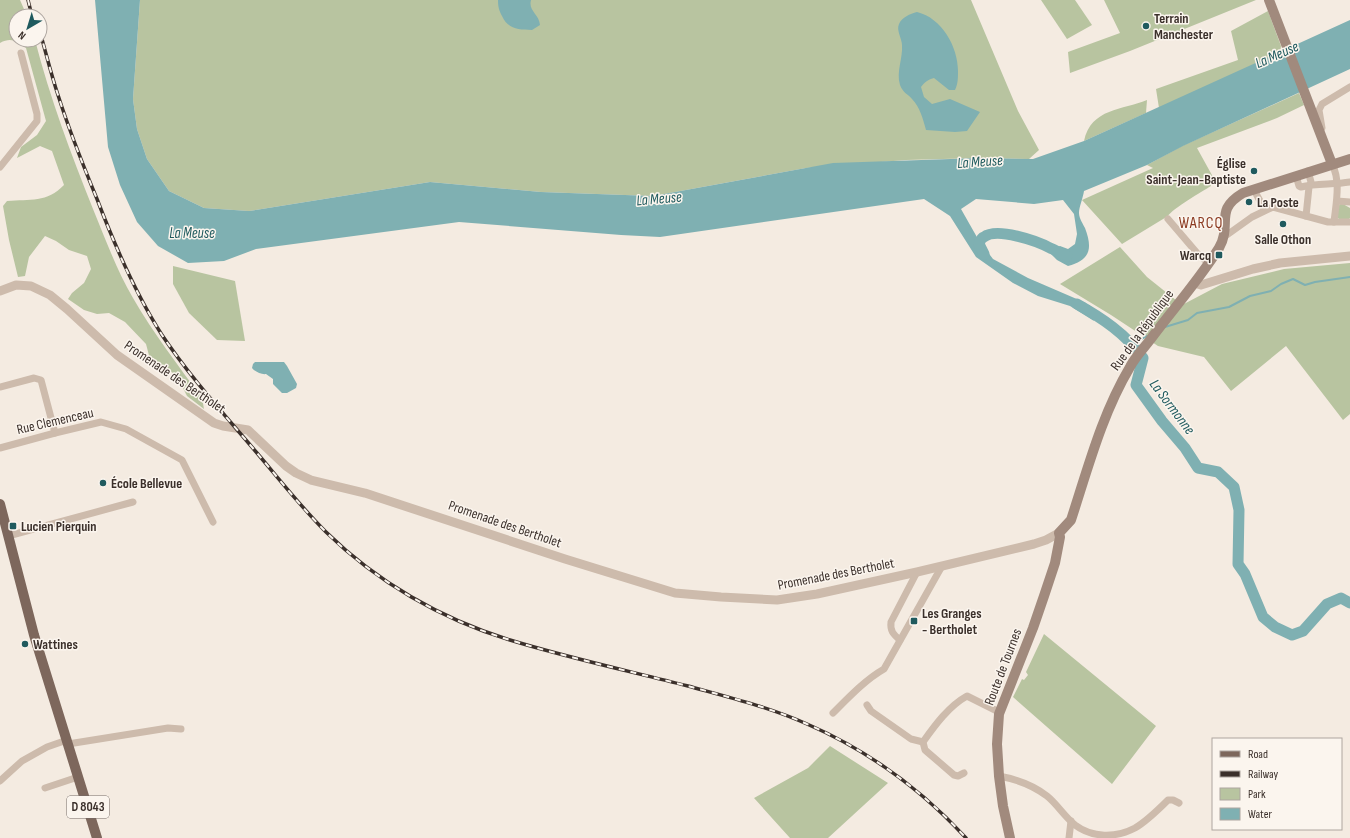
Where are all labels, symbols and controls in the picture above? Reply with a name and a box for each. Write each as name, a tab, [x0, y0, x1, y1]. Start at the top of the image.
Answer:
north arrow	[8, 8, 48, 48]
place label: Terrain Manchester	[1154, 10, 1214, 43]
marker: Terrain Manchester	[1141, 21, 1151, 31]
text: N	[16, 28, 28, 42]
water label: La Meuse	[1252, 37, 1302, 73]
water label: La Meuse	[957, 151, 1004, 173]
place label: Église Saint-Jean-Baptiste	[1146, 155, 1246, 188]
marker: Église Saint-Jean-Baptiste	[1249, 166, 1259, 176]
water label: La Meuse	[635, 188, 683, 210]
place label: La Poste	[1257, 194, 1299, 211]
marker: La Poste	[1244, 197, 1254, 207]
district label: WARCQ	[1179, 214, 1223, 233]
marker: Salle Othon	[1278, 219, 1288, 229]
water label: La Meuse	[169, 224, 215, 243]
place label: Salle Othon	[1255, 231, 1311, 248]
place label: Warcq	[1180, 247, 1211, 264]
marker: Warcq	[1214, 250, 1224, 260]
street label: Rue de la République	[1107, 286, 1177, 374]
street label: Promenade des Bertholet	[121, 337, 229, 417]
water label: La Sormonne	[1145, 376, 1199, 438]
street label: Rue Clemenceau	[15, 404, 95, 438]
place label: École Bellevue	[111, 475, 182, 492]
marker: École Bellevue	[98, 478, 108, 488]
street label: Promenade des Bertholet	[446, 497, 564, 551]
place label: Lucien Pierquin	[21, 518, 96, 535]
marker: Lucien Pierquin	[8, 521, 18, 531]
street label: Promenade des Bertholet	[776, 554, 896, 594]
place label: Les Granges - Bertholet	[922, 605, 982, 638]
marker: Les Granges - Bertholet	[909, 616, 919, 626]
street label: Route de Tournes	[981, 626, 1025, 708]
place label: Wattines	[33, 636, 78, 653]
marker: Wattines	[20, 639, 30, 649]
legend	[1212, 738, 1342, 830]
text: Road	[1248, 747, 1268, 762]
text: Railway	[1248, 767, 1279, 782]
text: Park	[1248, 787, 1266, 802]
road number: D 8043	[67, 796, 109, 818]
text: Water	[1248, 807, 1272, 822]

